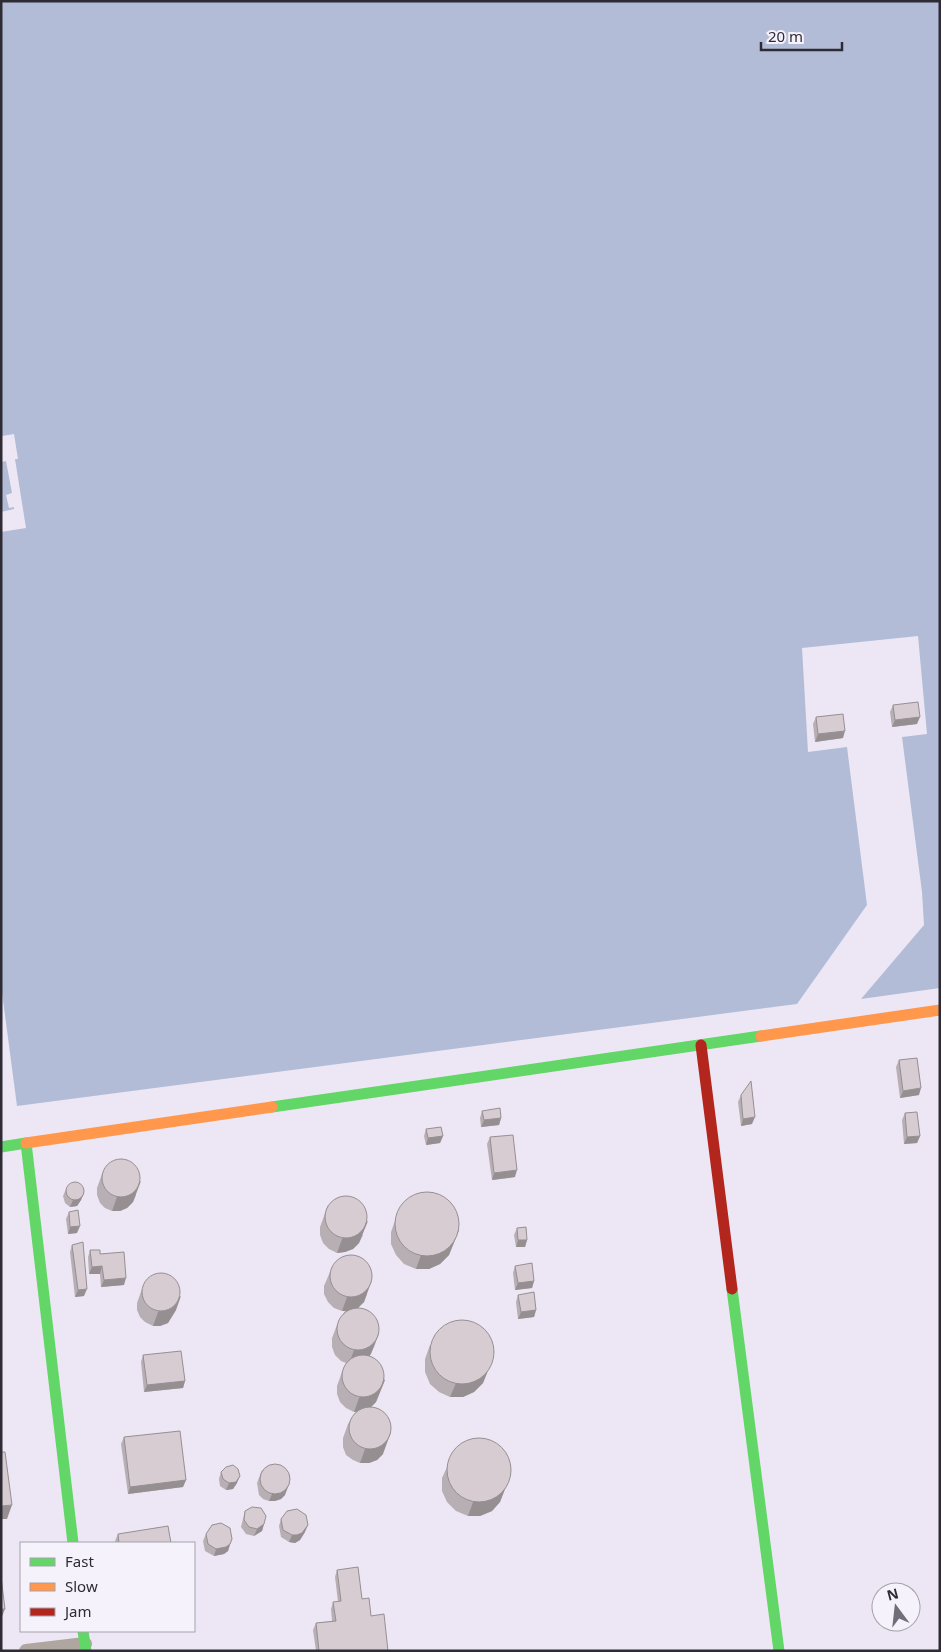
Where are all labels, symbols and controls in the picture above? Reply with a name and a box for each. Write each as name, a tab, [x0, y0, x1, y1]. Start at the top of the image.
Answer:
scale bar	[761, 20, 842, 52]
text: 20 m	[768, 26, 803, 46]
legend	[20, 1542, 195, 1632]
text: Fast	[65, 1551, 94, 1571]
text: Slow	[65, 1576, 98, 1596]
north arrow	[871, 1582, 921, 1632]
text: N	[885, 1583, 900, 1605]
text: Jam	[63, 1601, 92, 1621]

